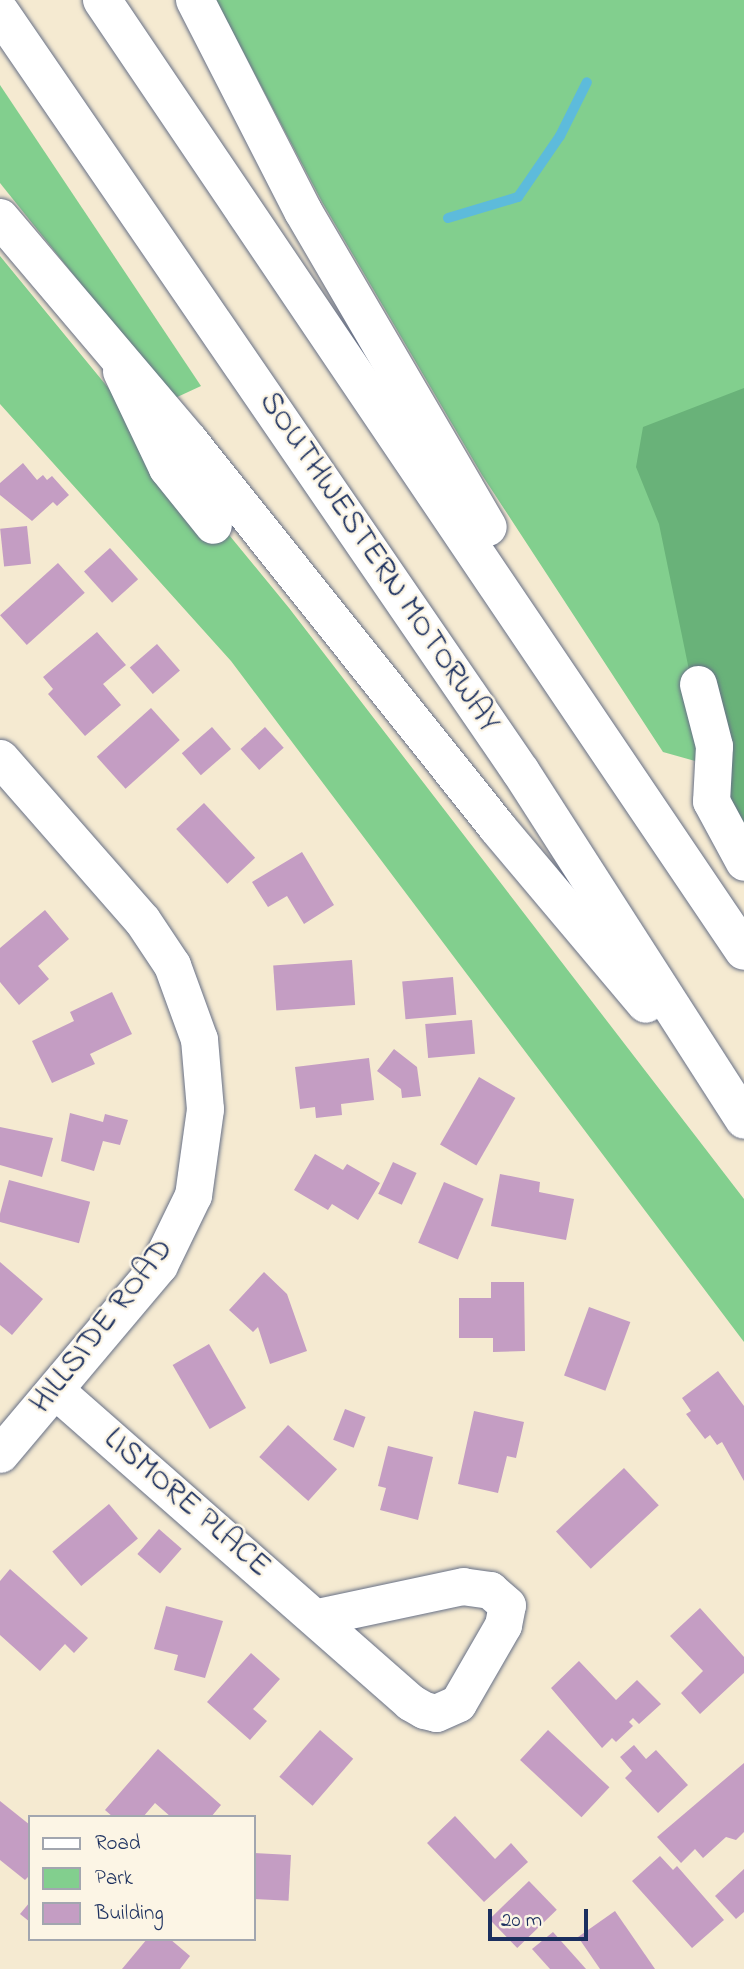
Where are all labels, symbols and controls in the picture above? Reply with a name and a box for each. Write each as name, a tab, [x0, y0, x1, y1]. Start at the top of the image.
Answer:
street label: SOUTHWESTERN MOTORWAY	[249, 385, 507, 741]
street label: HILLSIDE ROAD	[23, 1232, 183, 1422]
street label: LISMORE PLACE	[95, 1421, 277, 1587]
legend	[28, 1815, 256, 1941]
text: Road	[95, 1829, 141, 1859]
text: Park	[95, 1864, 133, 1894]
scale bar	[492, 1896, 592, 1940]
text: Building	[95, 1899, 164, 1929]
text: 20 m	[501, 1906, 542, 1936]

